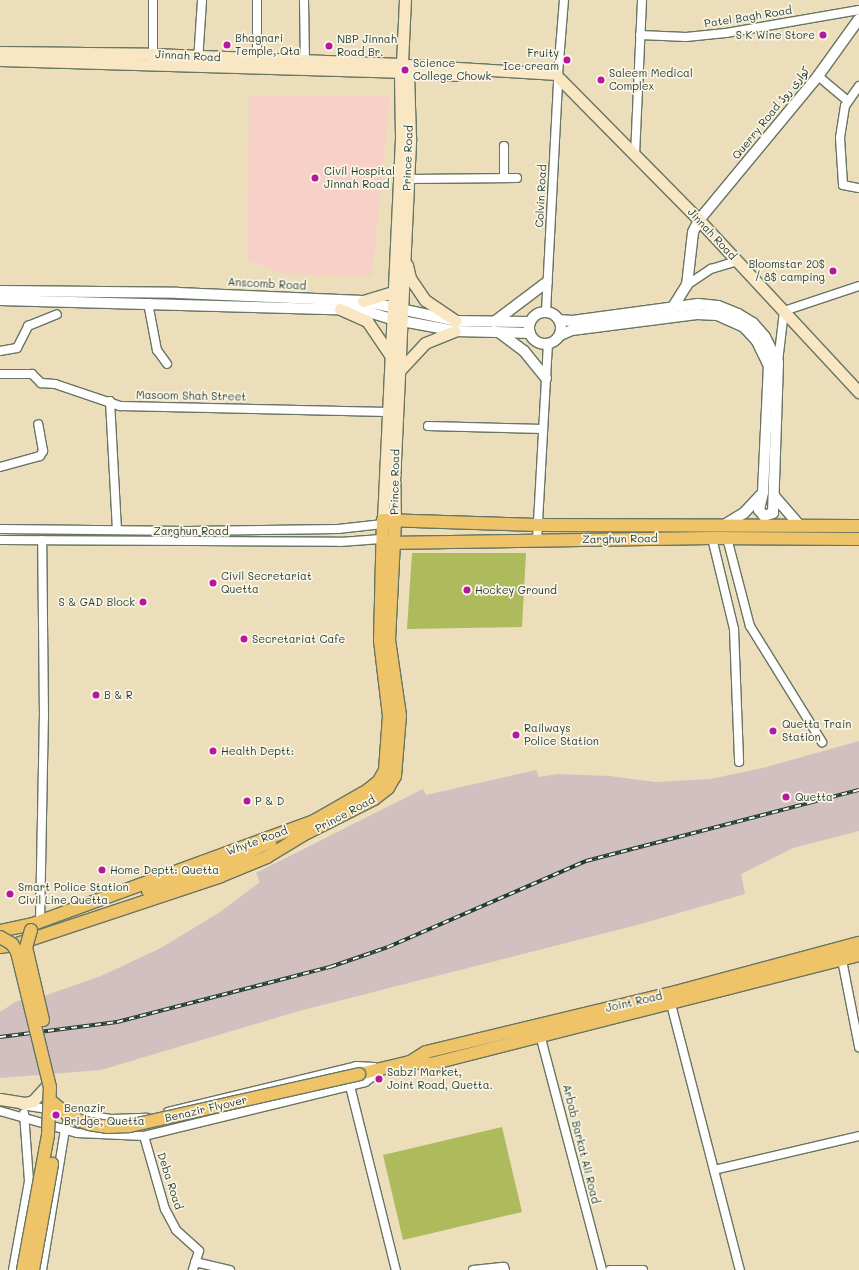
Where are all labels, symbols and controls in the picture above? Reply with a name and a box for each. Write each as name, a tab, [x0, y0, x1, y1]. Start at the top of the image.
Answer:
street label: Patel Bagh Road	[703, 4, 793, 30]
place label: S K Wine Store	[736, 28, 815, 42]
marker: S K Wine Store	[818, 30, 828, 40]
place label: Bhagnari Temple, Qta	[235, 32, 300, 58]
place label: NBP Jinnah Road Br.	[337, 33, 397, 59]
marker: Bhagnari Temple, Qta	[222, 40, 232, 50]
marker: NBP Jinnah Road Br.	[324, 41, 334, 51]
place label: Fruity Ice cream	[503, 47, 559, 73]
street label: Jinnah Road	[155, 48, 221, 64]
marker: Fruity Ice cream	[562, 55, 572, 65]
place label: Science College Chowk	[413, 57, 491, 83]
street label: Querry Road کواری روڈ	[729, 64, 813, 162]
marker: Science College Chowk	[400, 65, 410, 75]
place label: Saleem Medical Complex	[609, 67, 693, 93]
marker: Saleem Medical Complex	[596, 75, 606, 85]
street label: Prince Road	[400, 125, 416, 191]
street label: Colvin Road	[533, 164, 549, 228]
place label: Civil Hospital Jinnah Road	[324, 165, 395, 191]
marker: Civil Hospital Jinnah Road	[309, 172, 321, 184]
street label: Jinnah Road	[685, 206, 739, 262]
place label: Bloomstar 20$ / 8$ camping	[748, 258, 825, 284]
marker: Bloomstar 20$ / 8$ camping	[828, 266, 838, 276]
street label: Anscomb Road	[227, 275, 307, 293]
street label: Masoom Shah Street	[136, 388, 246, 404]
street label: Prince Road	[388, 449, 402, 515]
street label: Zarghun Road	[153, 524, 229, 538]
street label: Zarghun Road	[582, 532, 658, 546]
place label: Civil Secretariat Quetta	[221, 570, 312, 596]
marker: Civil Secretariat Quetta	[208, 578, 218, 588]
place label: Hockey Ground	[475, 583, 557, 597]
marker: Hockey Ground	[462, 585, 472, 595]
place label: S & GAD Block	[59, 595, 135, 609]
marker: S & GAD Block	[138, 597, 148, 607]
place label: Secretariat Cafe	[252, 632, 345, 646]
marker: Secretariat Cafe	[239, 634, 249, 644]
place label: B & R	[104, 688, 133, 702]
marker: B & R	[91, 690, 101, 700]
place label: Quetta Train Station	[782, 718, 851, 744]
place label: Railways Police Station	[524, 722, 599, 748]
marker: Quetta Train Station	[767, 725, 779, 737]
marker: Railways Police Station	[511, 730, 521, 740]
place label: Health Deptt:	[221, 744, 294, 758]
marker: Health Deptt:	[208, 746, 218, 756]
place label: Quetta	[795, 790, 833, 804]
marker: Quetta	[780, 791, 792, 803]
street label: Prince Road	[313, 793, 377, 835]
place label: P & D	[255, 794, 284, 808]
marker: P & D	[242, 796, 252, 806]
street label: Whyte Road	[225, 824, 289, 858]
place label: Home Deptt: Quetta	[110, 863, 219, 877]
marker: Home Deptt: Quetta	[97, 865, 107, 875]
place label: Smart Police Station Civil Line Quetta	[18, 881, 129, 907]
marker: Smart Police Station Civil Line Quetta	[5, 889, 15, 899]
street label: Joint Road	[604, 989, 664, 1015]
place label: Sabzi Market, Joint Road, Quetta.	[387, 1066, 493, 1092]
marker: Sabzi Market, Joint Road, Quetta.	[374, 1074, 384, 1084]
street label: Arbab Barkat Ali Road	[560, 1083, 602, 1205]
street label: Benazir Flyover	[163, 1093, 249, 1125]
place label: Benazir Bridge, Quetta	[64, 1102, 145, 1128]
marker: Benazir Bridge, Quetta	[51, 1110, 61, 1120]
street label: Deba Road	[155, 1151, 185, 1211]

